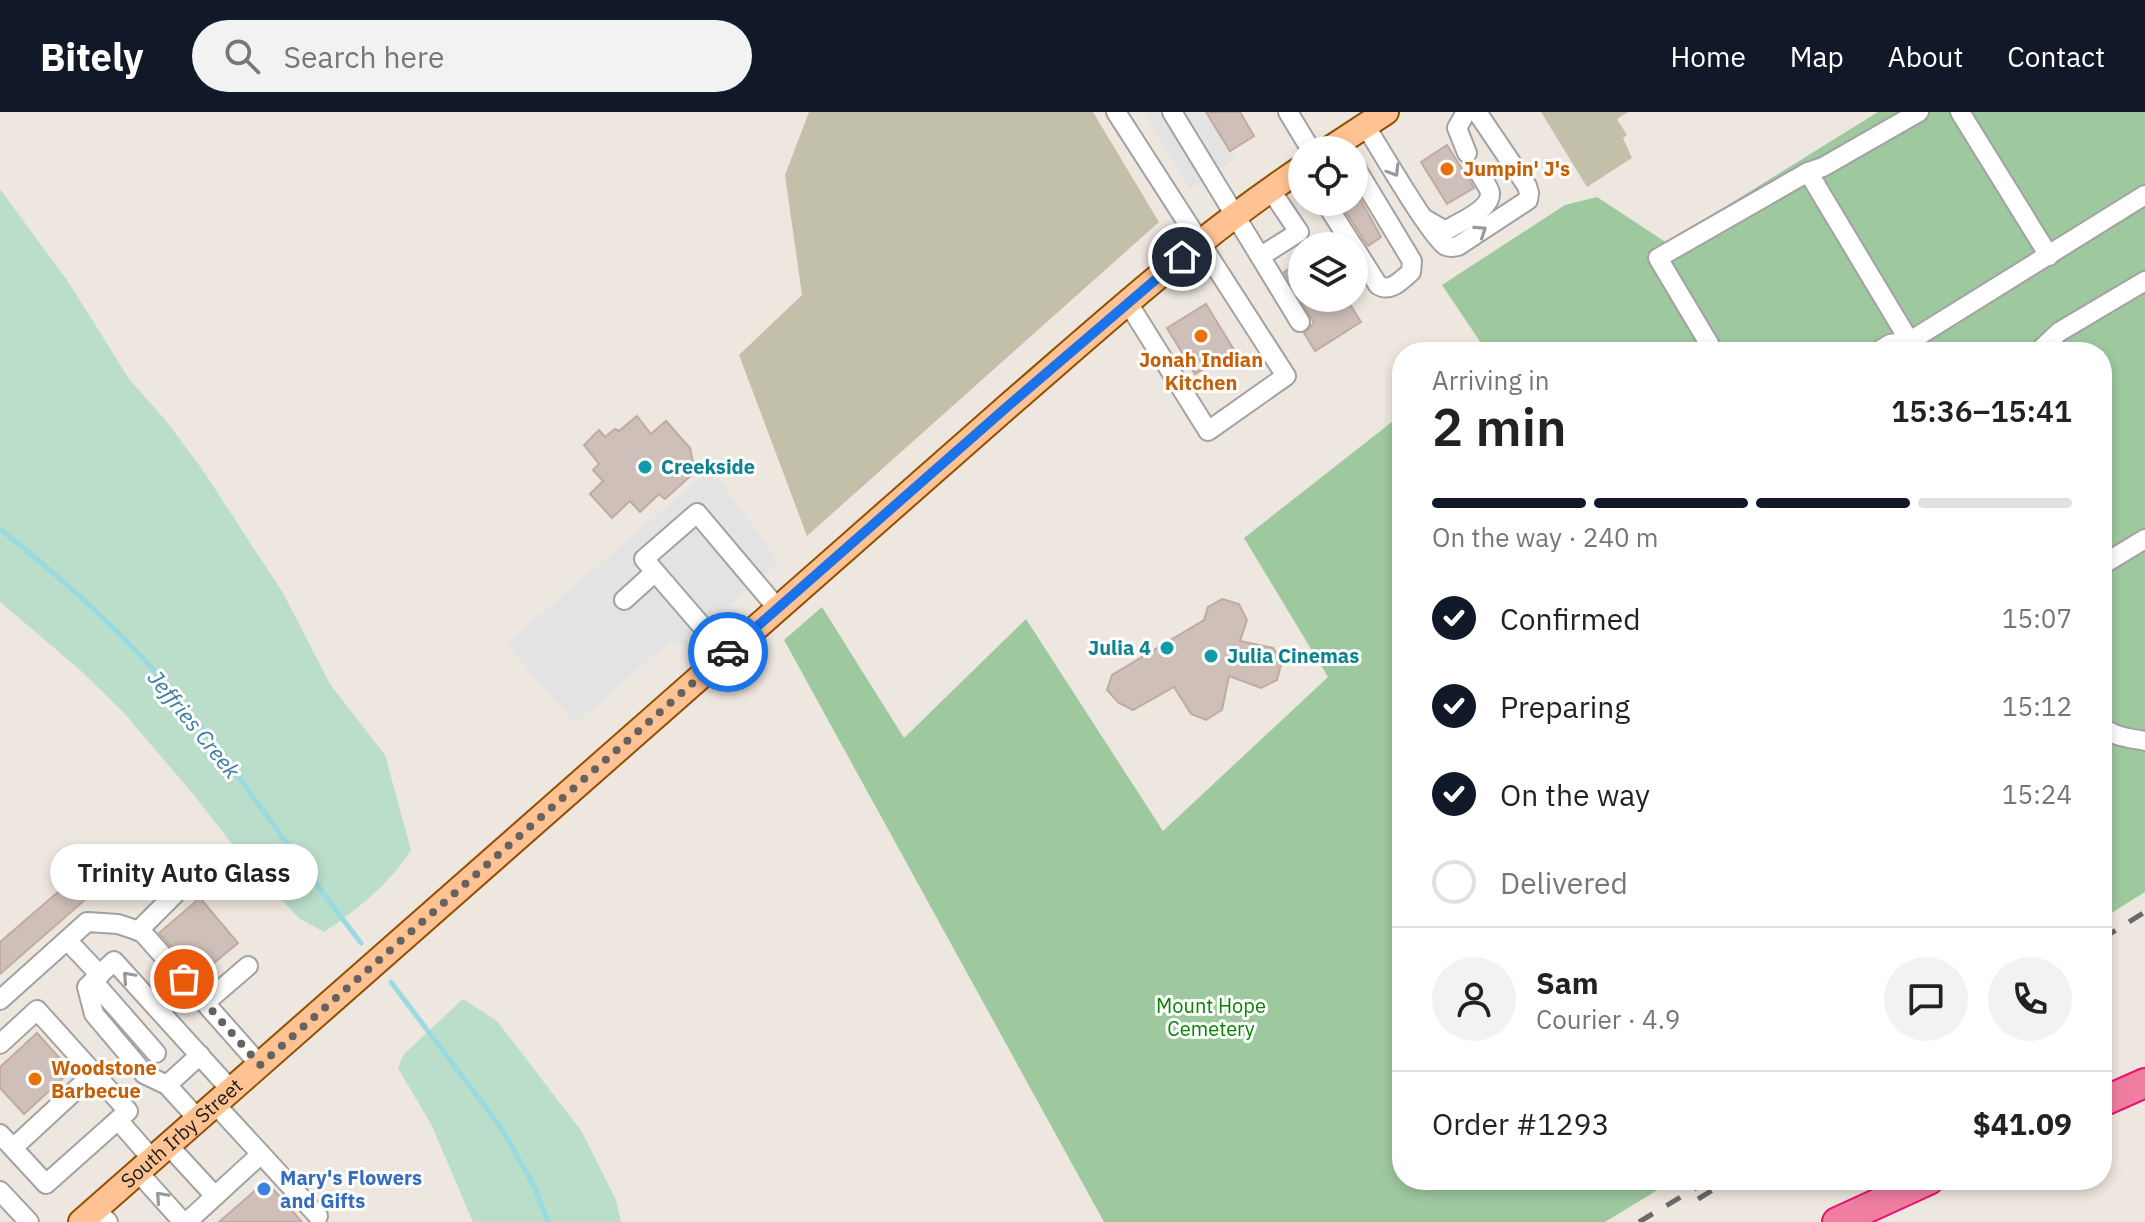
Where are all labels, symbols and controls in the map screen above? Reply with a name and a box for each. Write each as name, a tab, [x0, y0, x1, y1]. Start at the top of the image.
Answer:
search box	[192, 20, 752, 92]
text: Bitely	[40, 32, 144, 81]
icon: search	[220, 34, 264, 78]
text: Search here	[284, 37, 444, 76]
text: Home	[1670, 38, 1746, 75]
text: Map	[1790, 38, 1844, 75]
text: About	[1888, 38, 1963, 75]
text: Contact	[2007, 38, 2105, 75]
map controls	[1288, 136, 1368, 312]
button: locate	[1288, 136, 1368, 216]
place label: Jumpin' J's	[1463, 155, 1570, 182]
marker: Jumpin' J's	[1438, 160, 1456, 178]
one-way arrow	[1385, 162, 1400, 177]
pin	[1148, 223, 1216, 291]
one-way arrow	[1473, 226, 1487, 241]
button: layers	[1288, 232, 1368, 312]
icon: home	[1160, 235, 1204, 279]
marker: Jonah Indian Kitchen	[1192, 327, 1210, 345]
place label: Jonah Indian Kitchen	[1139, 346, 1263, 396]
text: Arriving in	[1432, 363, 1549, 397]
text: 15:36–15:41	[1891, 391, 2072, 430]
text: 2 min	[1432, 393, 1567, 460]
place label: Creekside	[661, 453, 755, 480]
marker: Creekside	[636, 458, 654, 476]
text: On the way · 240 m	[1432, 520, 1658, 554]
icon: check	[1432, 596, 1476, 640]
text: Confirmed	[1500, 599, 1641, 638]
text: 15:07	[2002, 601, 2072, 635]
courier	[688, 612, 768, 692]
icon: car	[706, 630, 750, 674]
place label: Julia 4	[1088, 634, 1151, 661]
marker: Julia 4	[1158, 639, 1176, 657]
place label: Julia Cinemas	[1227, 642, 1359, 669]
marker: Julia Cinemas	[1202, 647, 1220, 665]
water label: Jeffries Creek	[142, 664, 247, 784]
icon: check	[1432, 684, 1476, 728]
text: Preparing	[1500, 687, 1630, 726]
text: 15:12	[2002, 689, 2072, 723]
icon: check	[1432, 772, 1476, 816]
text: On the way	[1500, 775, 1650, 814]
text: 15:24	[2002, 777, 2072, 811]
callout: Trinity Auto Glass	[50, 843, 318, 899]
text: Trinity Auto Glass	[78, 855, 290, 889]
text: Delivered	[1500, 863, 1628, 902]
pin	[150, 945, 218, 1013]
icon: bag	[162, 957, 206, 1001]
button: person	[1432, 957, 1516, 1041]
button: chat	[1884, 957, 1968, 1041]
button: phone	[1988, 957, 2072, 1041]
text: Sam	[1536, 963, 1599, 1002]
one-way arrow	[124, 971, 138, 986]
park label: Mount Hope Cemetery	[1156, 992, 1266, 1042]
text: Courier · 4.9	[1536, 1002, 1680, 1036]
place label: Woodstone Barbecue	[51, 1054, 157, 1104]
marker: Woodstone Barbecue	[26, 1070, 44, 1088]
street label: South Irby Street	[115, 1072, 248, 1194]
text: Order #1293	[1432, 1104, 1609, 1143]
text: $41.09	[1973, 1104, 2072, 1143]
place label: Mary's Flowers and Gifts	[280, 1164, 422, 1214]
marker: Mary's Flowers and Gifts	[255, 1180, 273, 1198]
one-way arrow	[156, 1191, 170, 1206]

